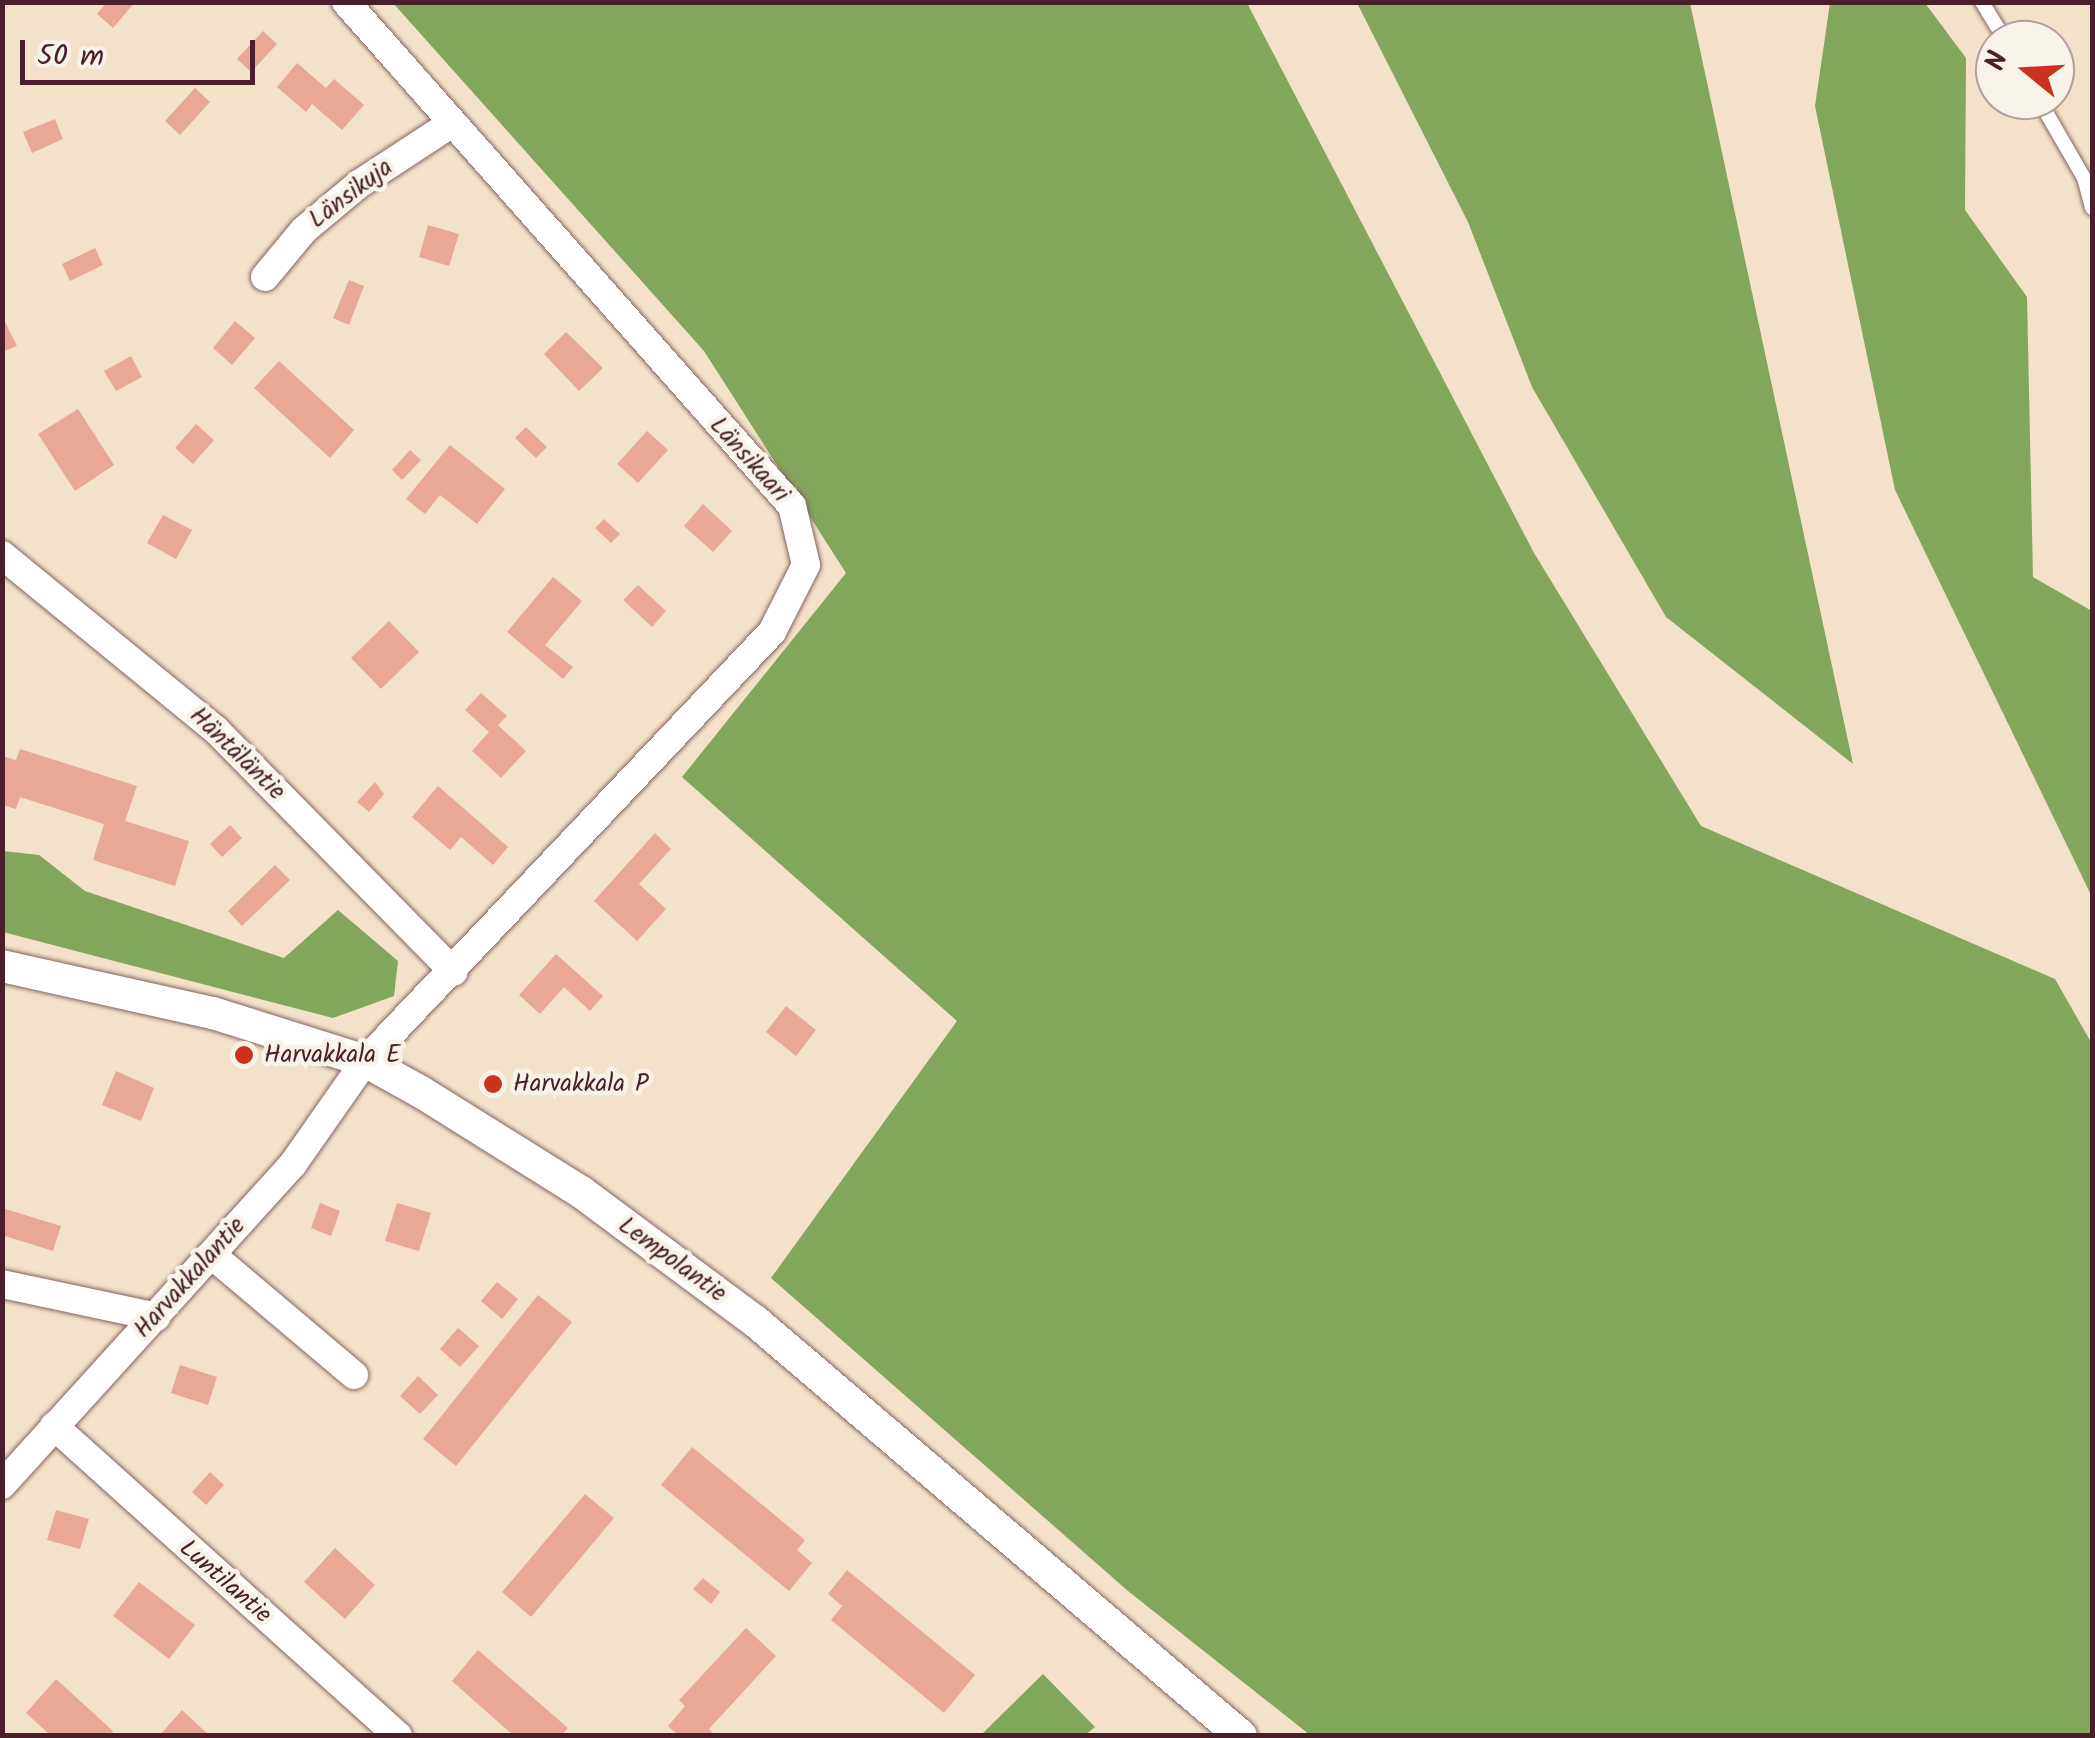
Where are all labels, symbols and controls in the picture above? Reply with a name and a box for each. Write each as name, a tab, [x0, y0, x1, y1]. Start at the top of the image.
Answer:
scale bar	[25, 20, 260, 82]
north arrow	[1975, 20, 2075, 120]
text: 50 m	[37, 33, 104, 81]
text: N	[1974, 46, 2022, 77]
street label: Länsikuja	[303, 153, 399, 235]
street label: Länsikaari	[703, 411, 795, 509]
street label: Häntäläntie	[183, 701, 291, 807]
place label: Harvakkala E	[264, 1040, 401, 1070]
marker: Harvakkala E	[233, 1044, 255, 1066]
place label: Harvakkala P	[513, 1069, 649, 1099]
marker: Harvakkala P	[482, 1073, 504, 1095]
street label: Harvakkalantie	[128, 1211, 252, 1345]
street label: Lempolantie	[612, 1211, 732, 1309]
street label: Luntilantie	[173, 1534, 277, 1630]

